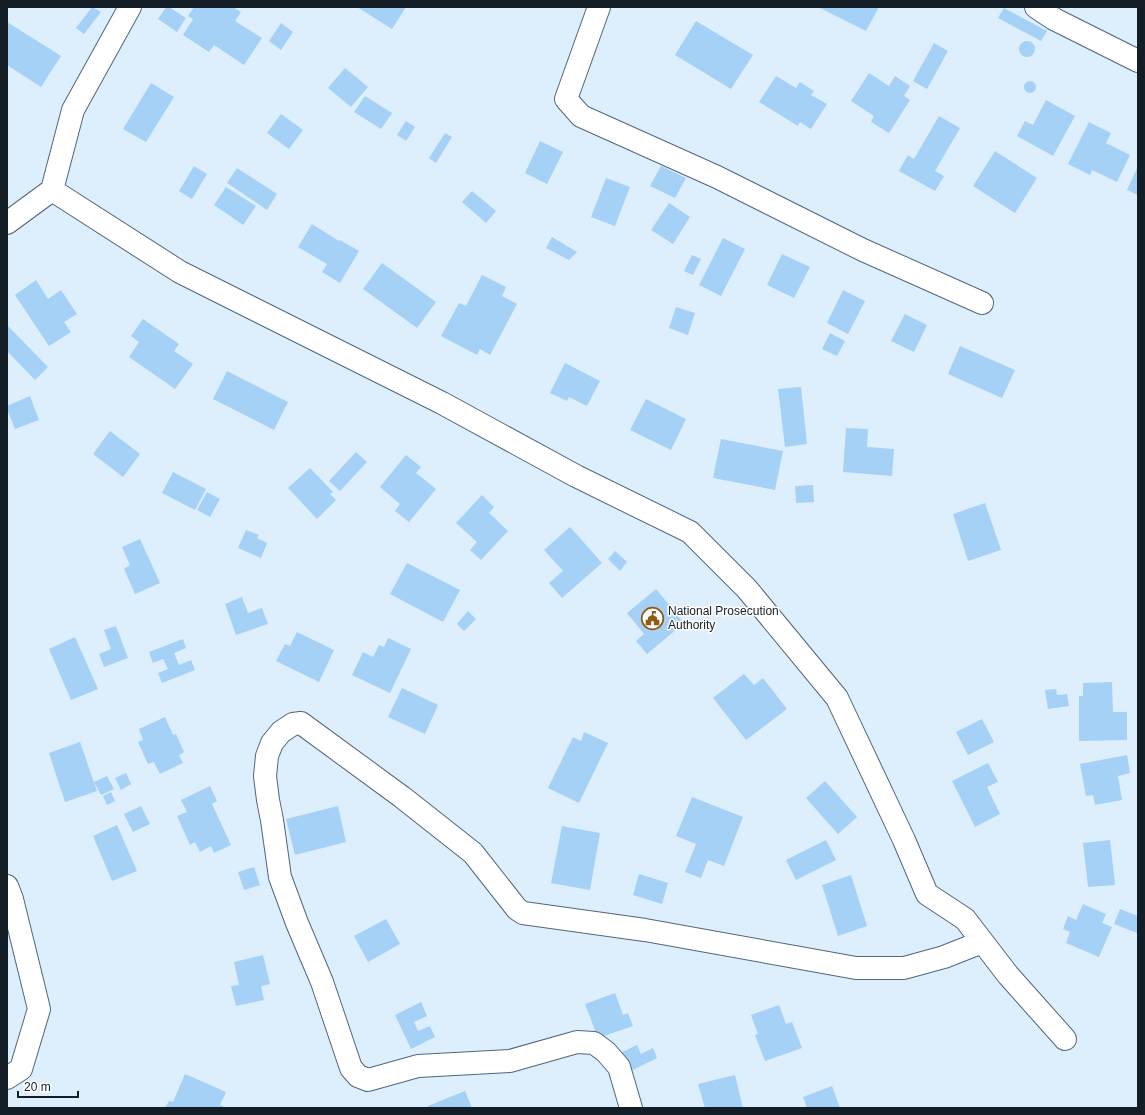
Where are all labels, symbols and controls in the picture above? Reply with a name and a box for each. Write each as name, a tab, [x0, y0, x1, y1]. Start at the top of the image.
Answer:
place label: National Prosecution Authority	[668, 604, 779, 632]
public building icon: National Prosecution Authority	[640, 605, 666, 631]
scale bar	[18, 1073, 78, 1099]
text: 20 m	[24, 1080, 51, 1094]

